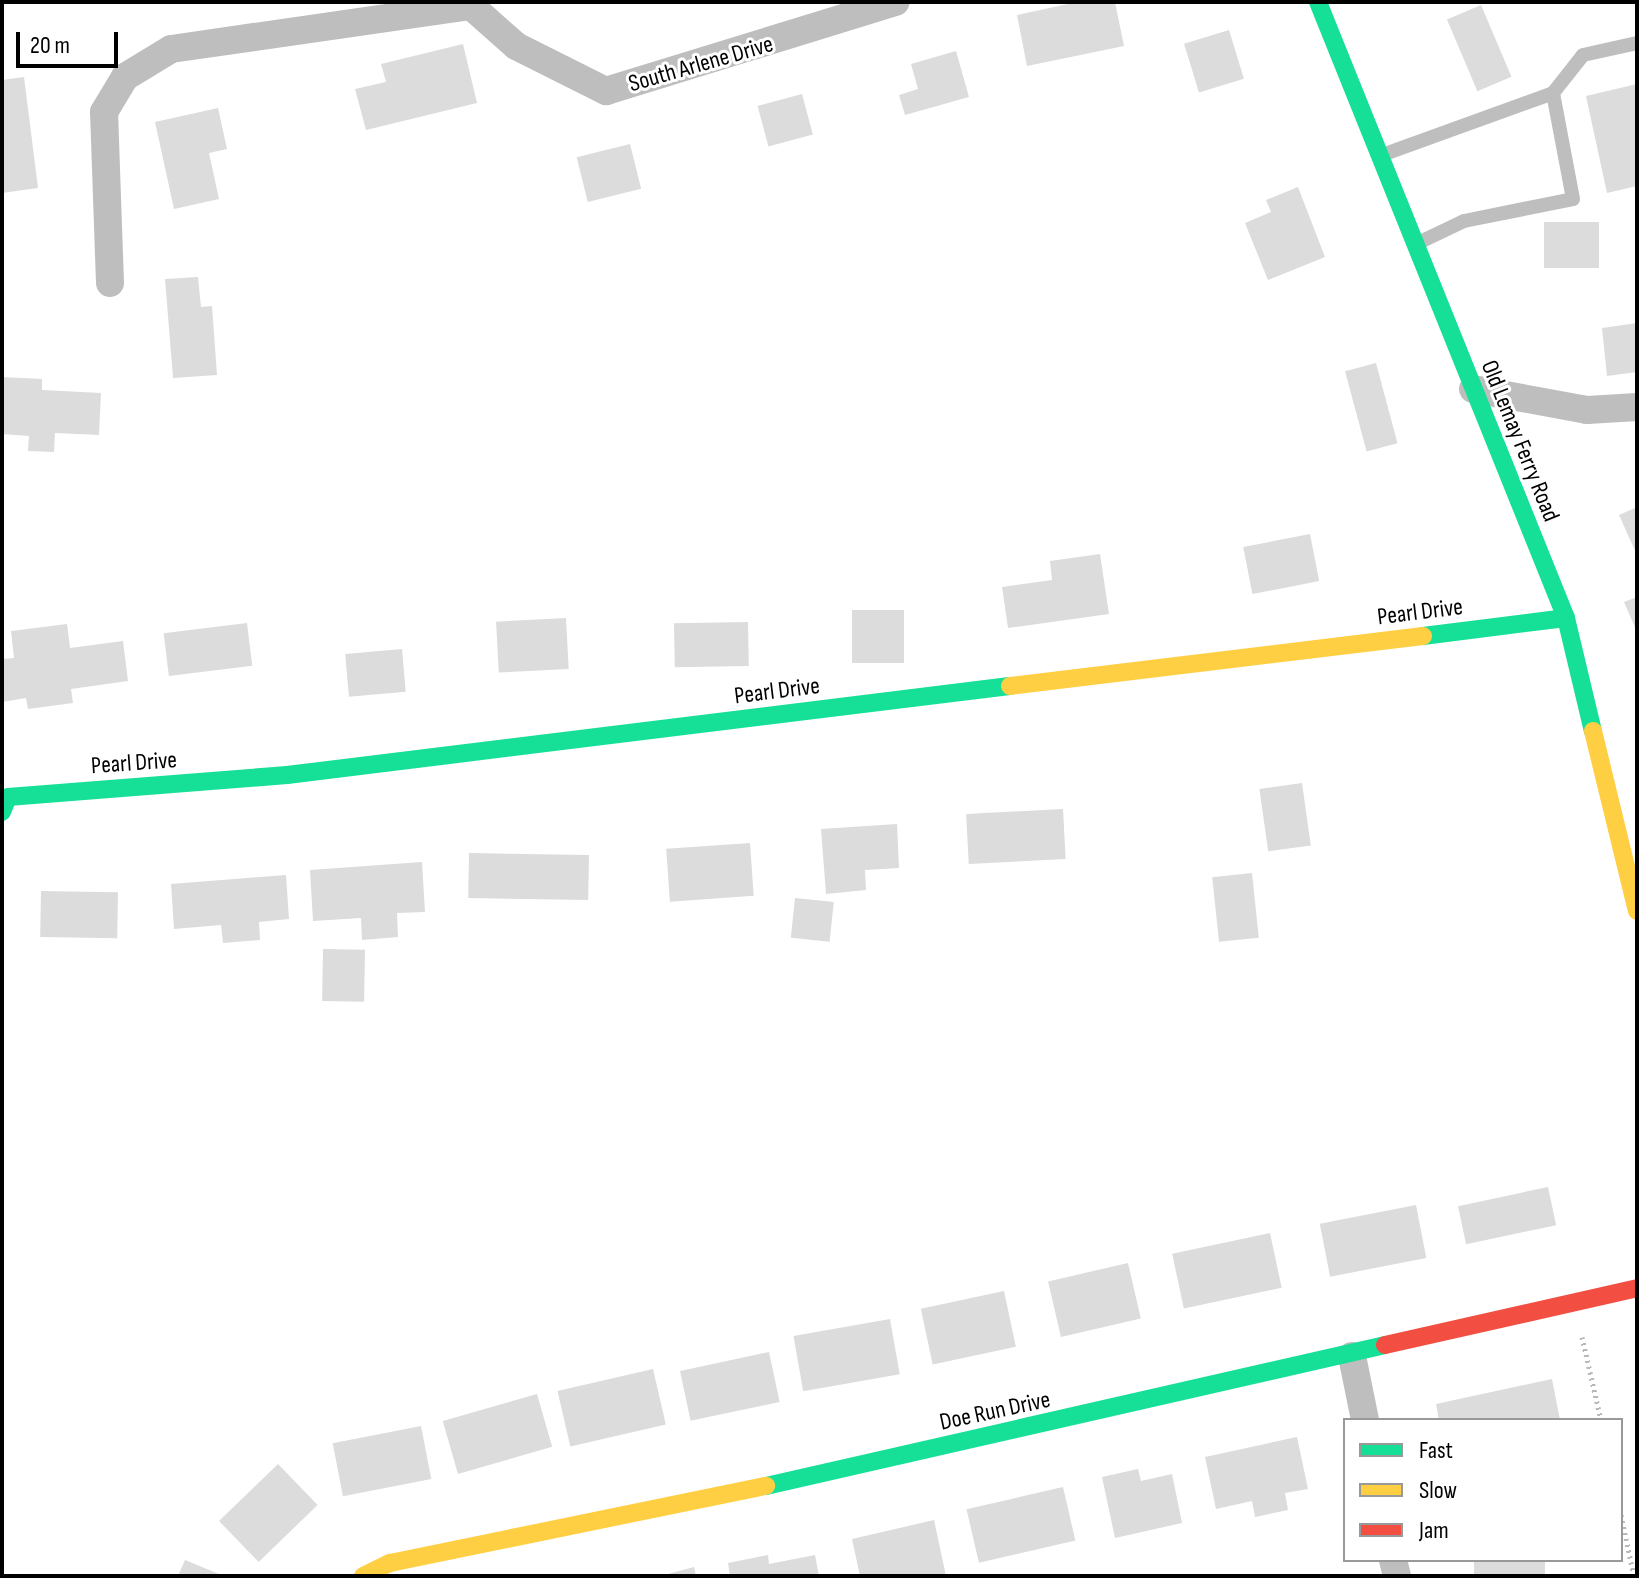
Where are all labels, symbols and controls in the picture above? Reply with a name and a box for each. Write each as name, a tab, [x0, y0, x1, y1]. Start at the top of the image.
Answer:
scale bar	[20, 16, 122, 66]
street label: South Arlene Drive	[625, 30, 777, 98]
text: 20 m	[30, 31, 70, 60]
street label: Old Lemay Ferry Road	[1475, 356, 1565, 526]
street label: Pearl Drive	[1376, 592, 1464, 632]
street label: Pearl Drive	[733, 671, 821, 711]
street label: Pearl Drive	[90, 746, 178, 780]
street label: Doe Run Drive	[937, 1385, 1053, 1437]
legend	[1343, 1418, 1623, 1562]
text: Fast	[1419, 1436, 1453, 1465]
text: Slow	[1419, 1476, 1457, 1505]
text: Jam	[1419, 1516, 1449, 1545]

